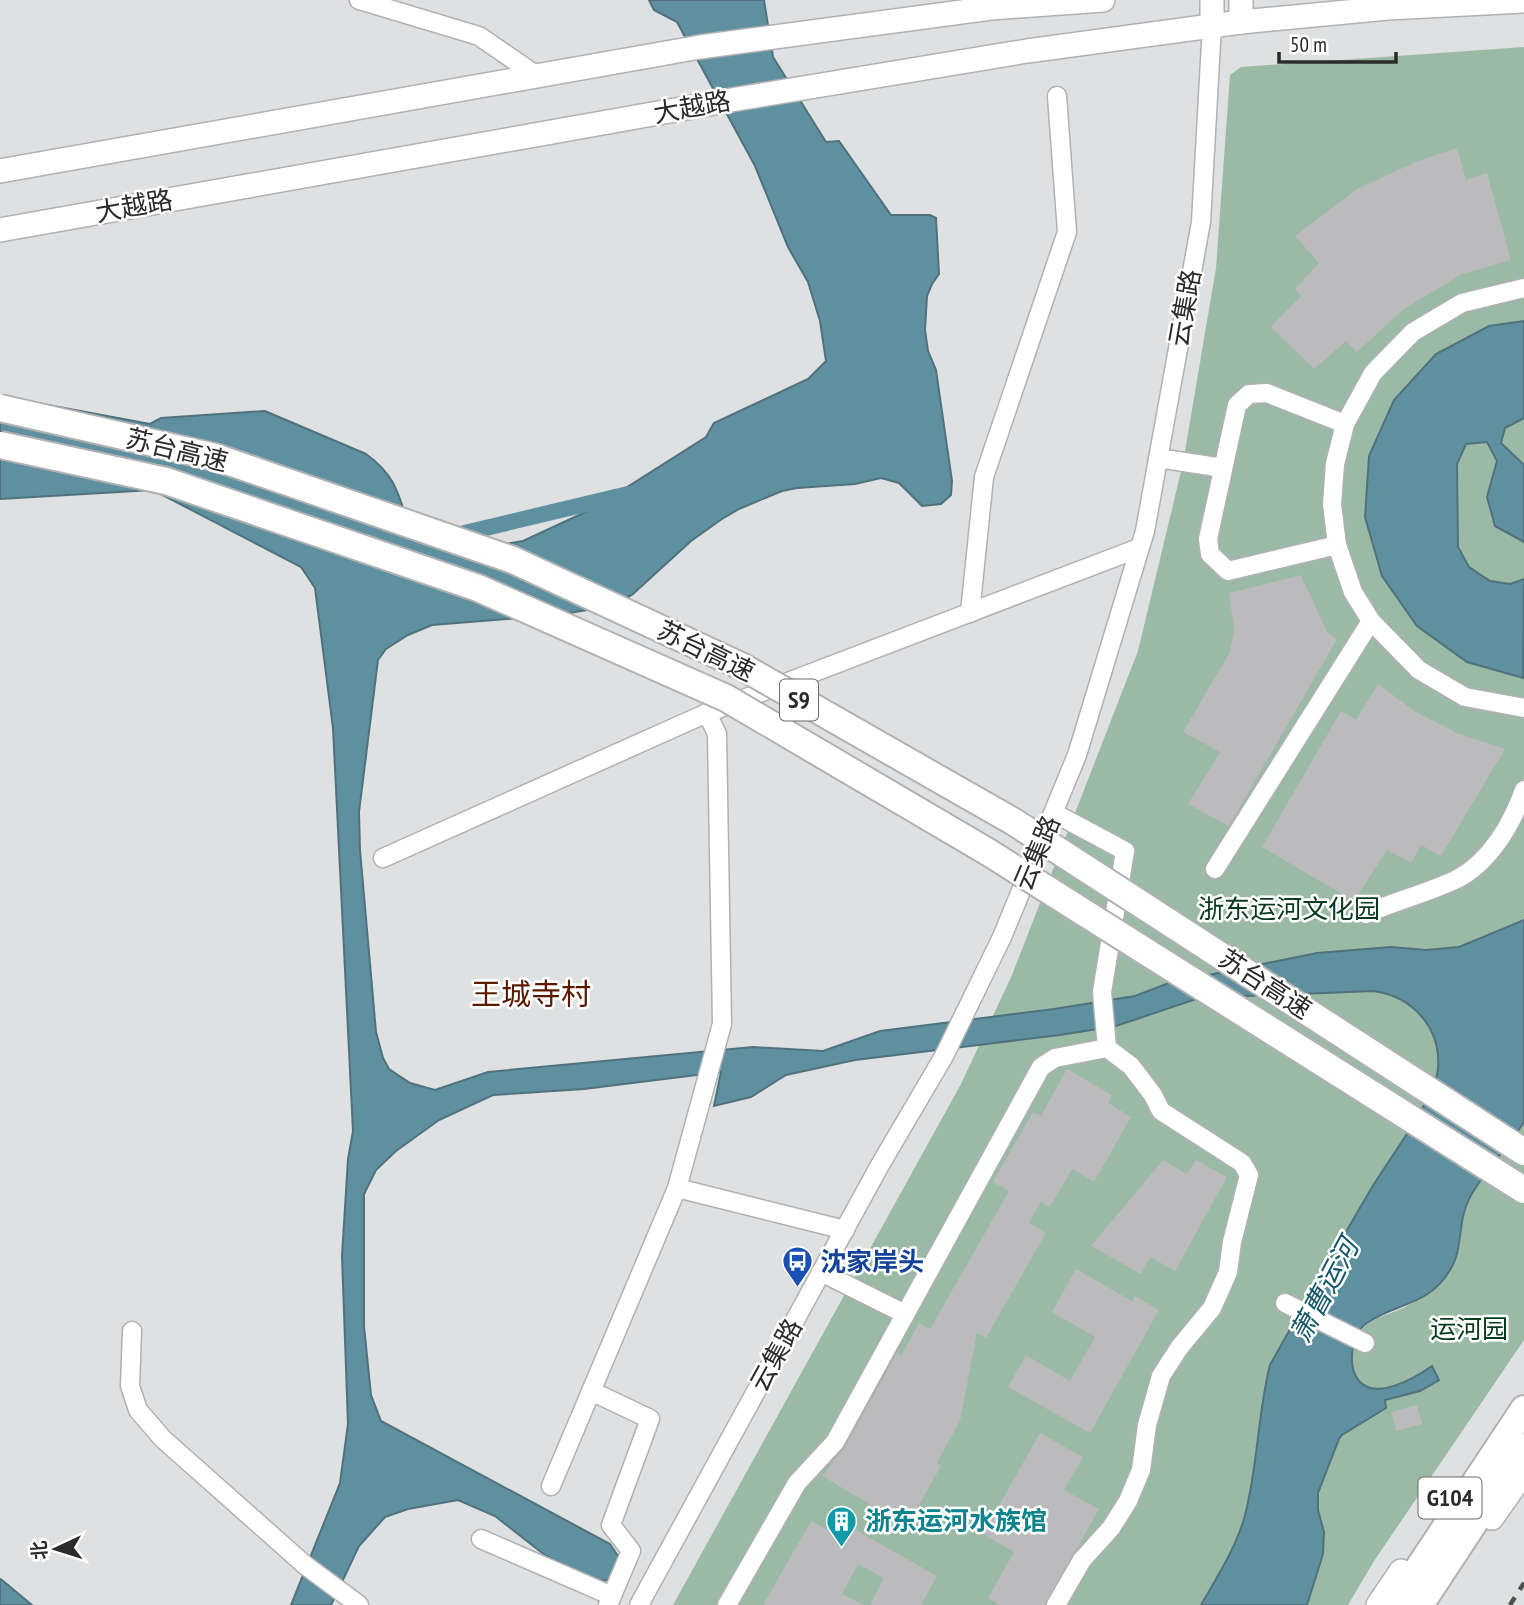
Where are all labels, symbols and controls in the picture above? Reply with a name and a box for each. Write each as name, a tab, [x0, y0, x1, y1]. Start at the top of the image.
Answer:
scale bar	[1279, 21, 1396, 65]
text: 50 m	[1290, 31, 1327, 58]
street label: 大越路	[651, 83, 733, 130]
street label: 大越路	[93, 182, 175, 229]
street label: 云集路	[1161, 267, 1208, 349]
street label: 苏台高速	[123, 421, 232, 478]
street label: 苏台高速	[652, 613, 760, 688]
road number: S9	[780, 680, 818, 720]
street label: 云集路	[1006, 810, 1067, 895]
park label: 浙东运河文化园	[1198, 892, 1380, 925]
street label: 苏台高速	[1213, 941, 1318, 1026]
district label: 王城寺村	[471, 974, 591, 1013]
water label: 萧曹运河	[1281, 1227, 1369, 1348]
bus stop icon: 沈家岸头	[780, 1245, 814, 1289]
place label: 沈家岸头	[820, 1245, 924, 1278]
park label: 运河园	[1430, 1312, 1508, 1345]
street label: 云集路	[742, 1313, 809, 1397]
road number: G104	[1418, 1478, 1482, 1518]
building icon: 浙东运河水族馆	[825, 1504, 859, 1548]
place label: 浙东运河水族馆	[865, 1504, 1047, 1537]
north arrow	[21, 1514, 91, 1584]
text: 北	[26, 1540, 52, 1561]

